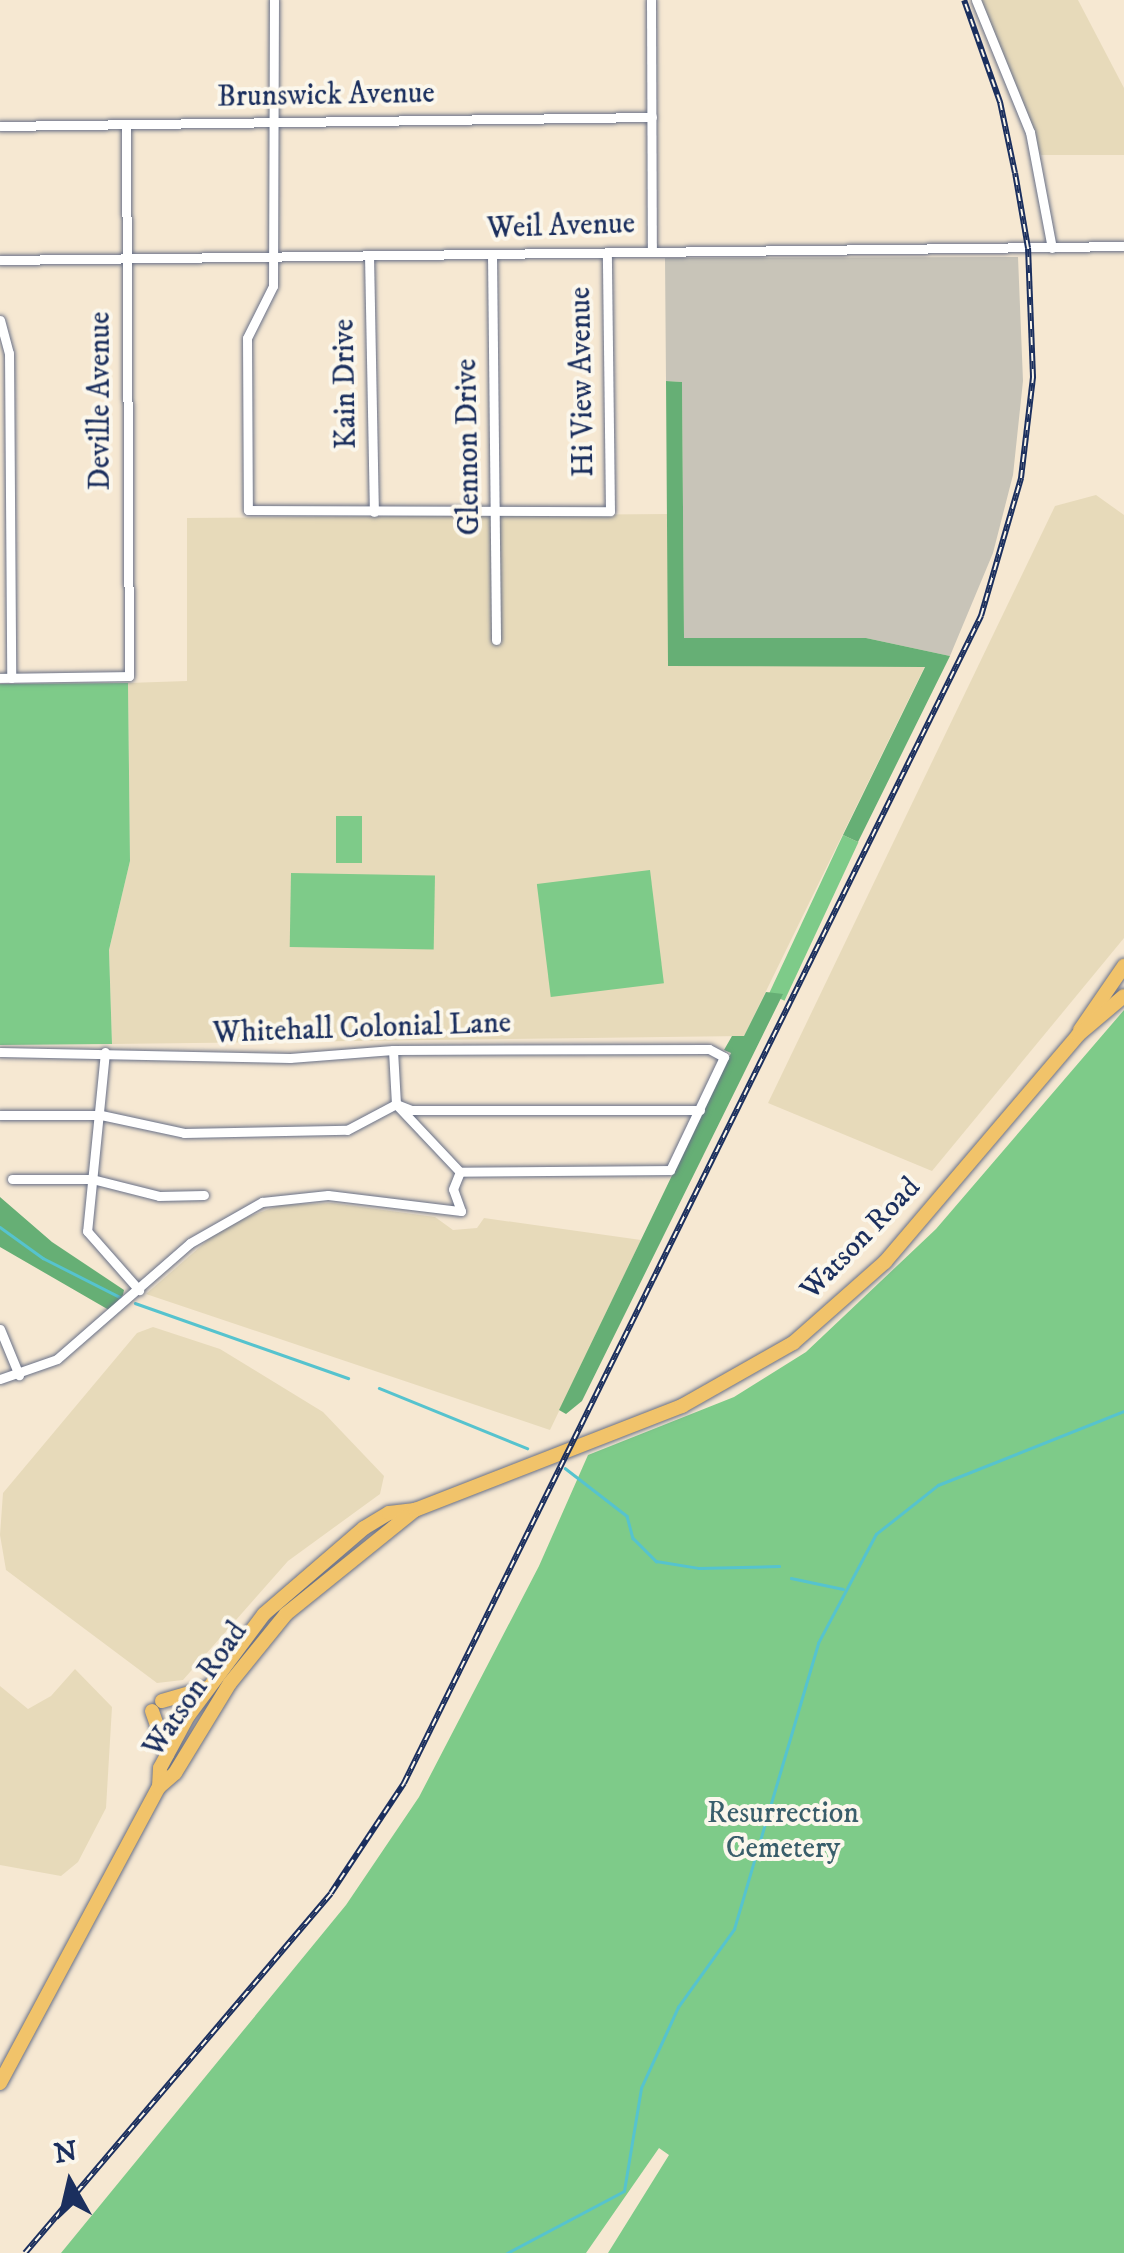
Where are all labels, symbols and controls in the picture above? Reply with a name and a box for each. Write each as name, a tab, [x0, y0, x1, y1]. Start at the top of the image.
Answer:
street label: Brunswick Avenue	[217, 76, 435, 116]
street label: Weil Avenue	[486, 206, 636, 248]
street label: Hi View Avenue	[563, 287, 603, 477]
street label: Deville Avenue	[83, 312, 119, 490]
street label: Kain Drive	[327, 318, 365, 450]
street label: Glennon Drive	[449, 358, 489, 536]
street label: Whitehall Colonial Lane	[212, 1006, 512, 1052]
street label: Watson Road	[794, 1170, 928, 1308]
street label: Watson Road	[136, 1615, 256, 1765]
park label: Resurrection Cemetery	[707, 1796, 859, 1866]
north arrow	[20, 2133, 120, 2233]
text: N	[52, 2134, 80, 2172]

